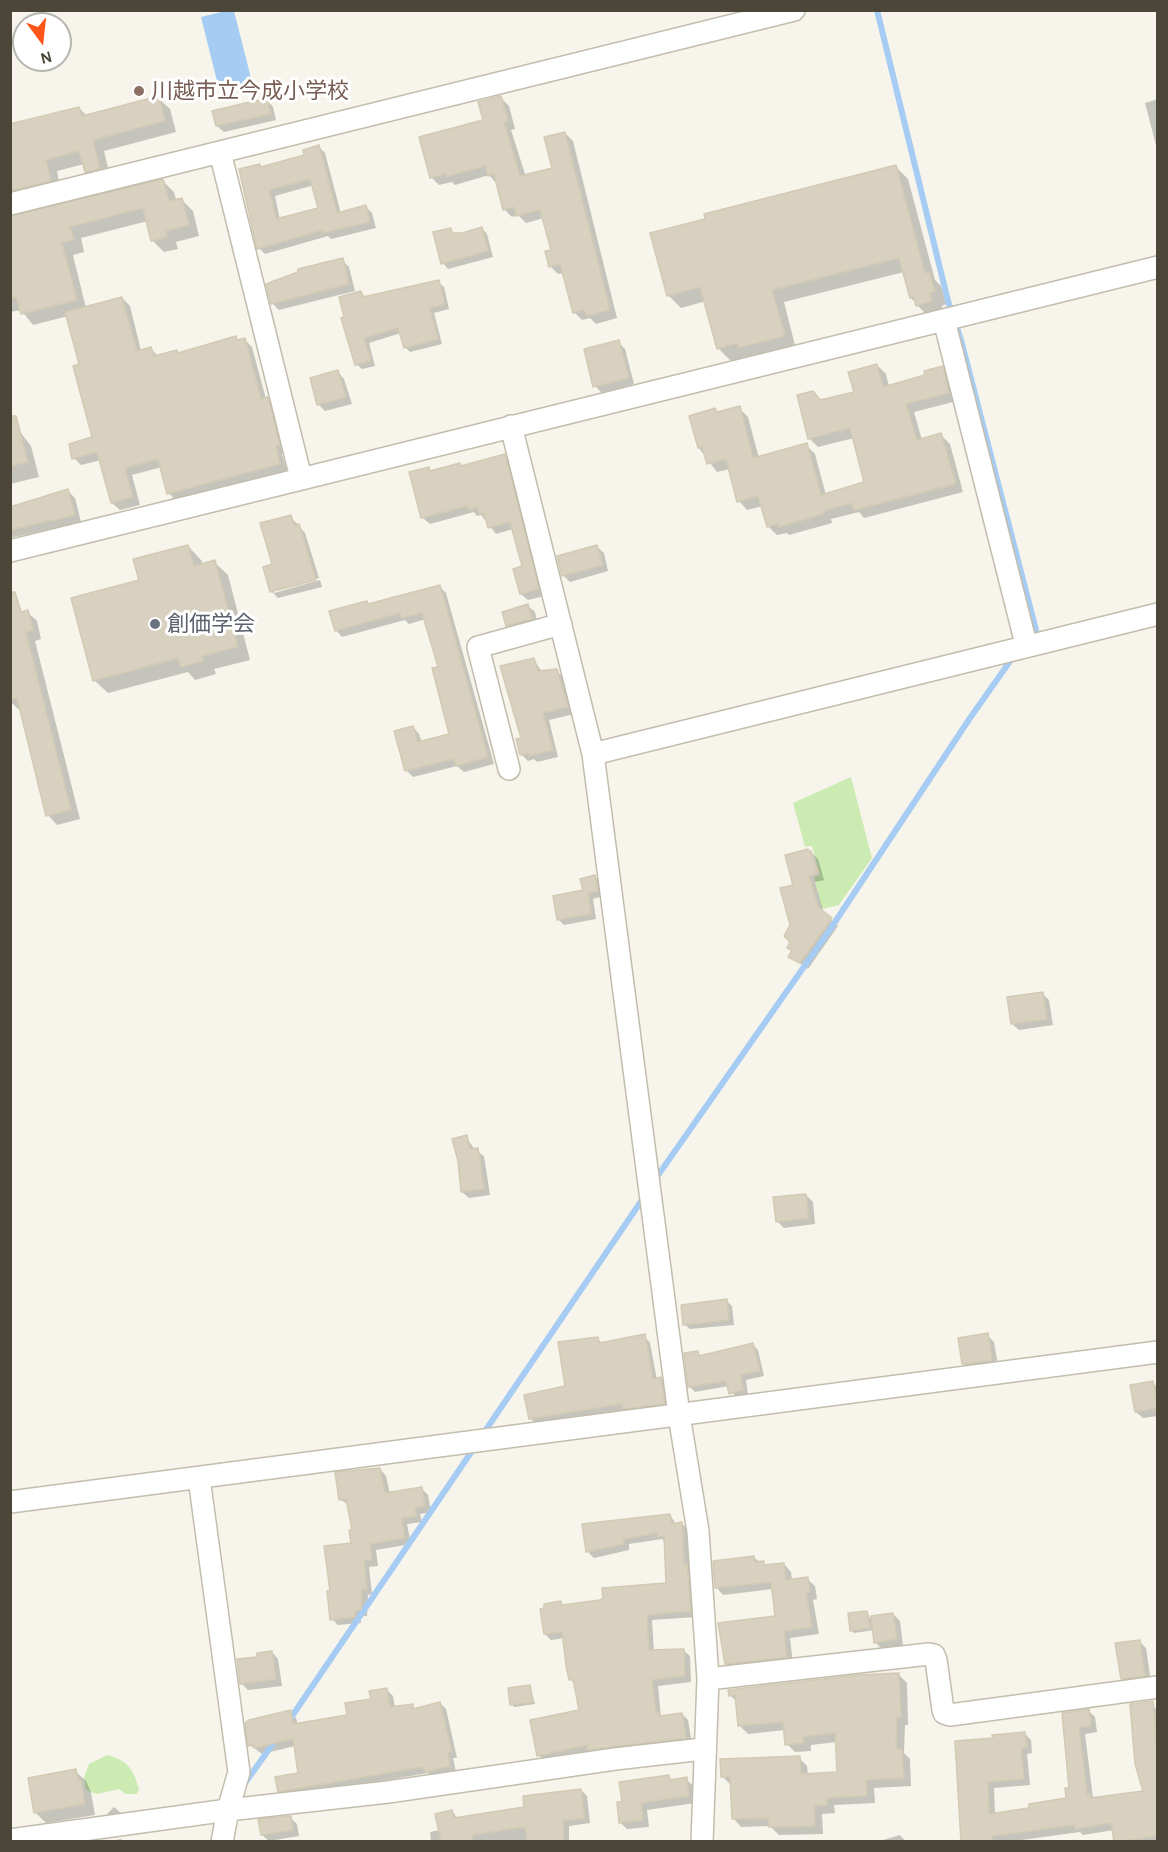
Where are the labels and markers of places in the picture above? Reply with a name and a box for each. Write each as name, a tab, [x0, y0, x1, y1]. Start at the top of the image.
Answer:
place label: 川越市立今成小学校	[151, 78, 349, 104]
marker: 川越市立今成小学校	[132, 84, 146, 98]
place label: 創価学会	[167, 611, 255, 637]
marker: 創価学会	[148, 617, 162, 631]

